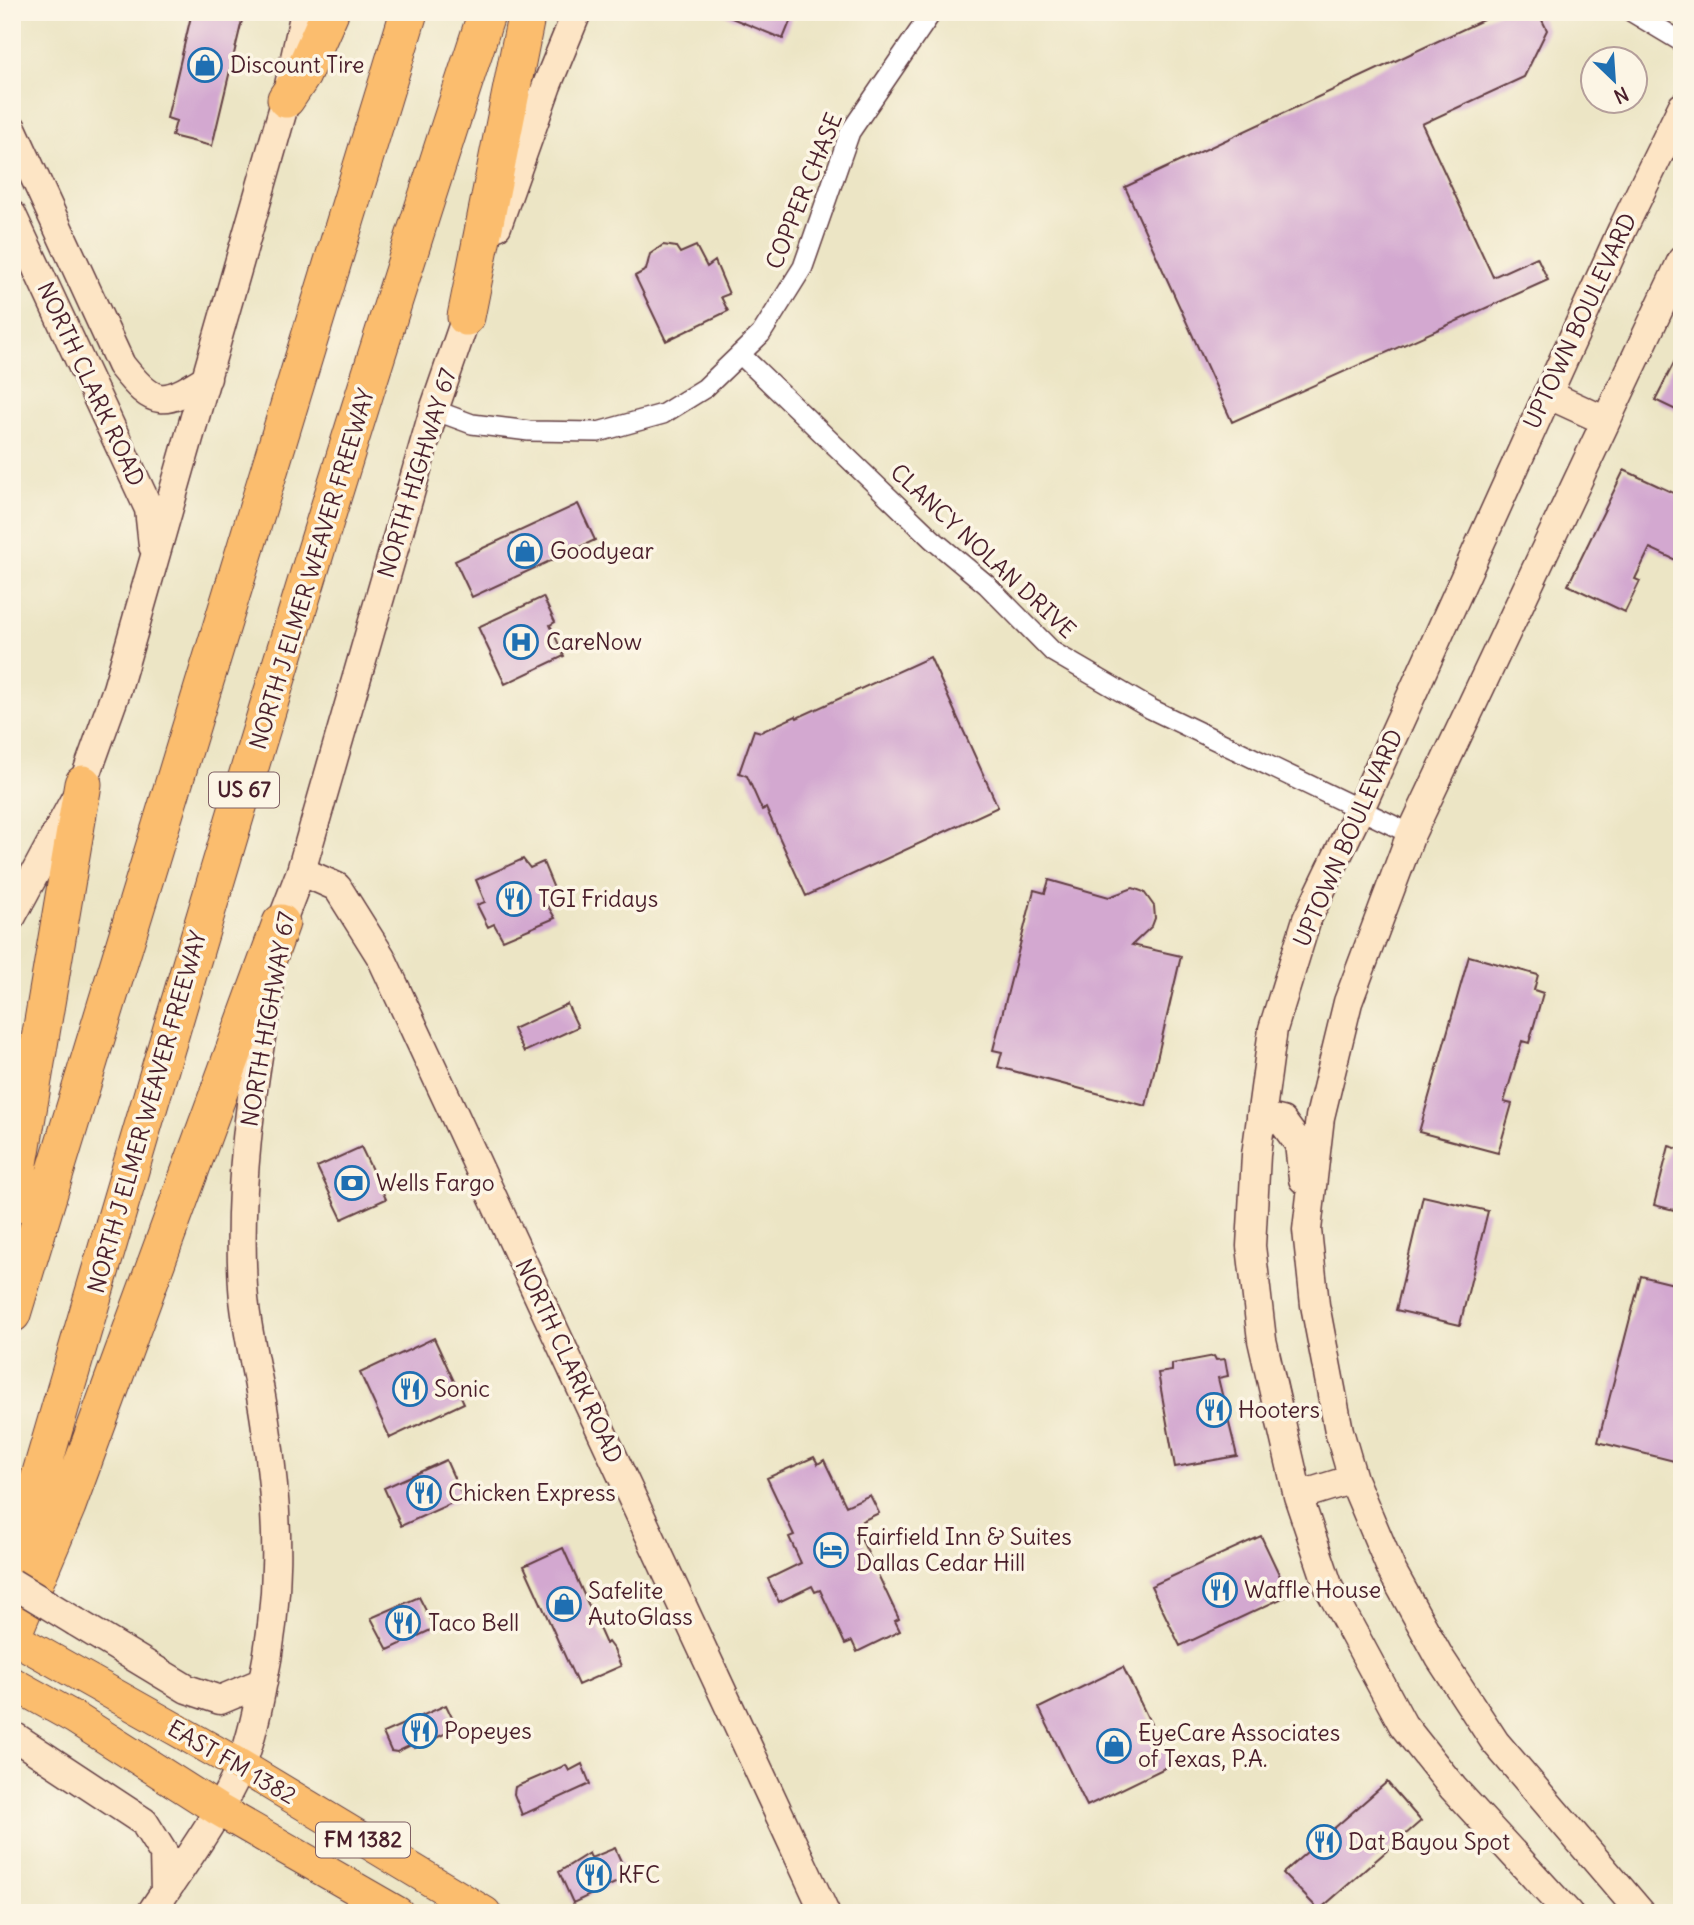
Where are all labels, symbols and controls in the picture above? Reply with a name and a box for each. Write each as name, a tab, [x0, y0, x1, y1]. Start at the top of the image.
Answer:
shop icon: Discount Tire	[186, 46, 224, 84]
north arrow	[1578, 46, 1648, 116]
place label: Discount Tire	[230, 50, 364, 79]
text: N	[1610, 82, 1632, 109]
street label: COPPER CHASE	[759, 108, 848, 273]
street label: UPTOWN BOULEVARD	[1517, 208, 1642, 433]
street label: NORTH CLARK ROAD	[31, 277, 151, 490]
street label: NORTH HIGHWAY 67	[371, 364, 462, 581]
street label: NORTH J ELMER WEAVER FREEWAY	[243, 385, 380, 753]
street label: CLANCY NOLAN DRIVE	[885, 457, 1082, 644]
shop icon: Goodyear	[506, 532, 544, 570]
place label: Goodyear	[550, 536, 655, 565]
hospital icon: CareNow	[502, 623, 540, 661]
place label: CareNow	[546, 627, 642, 656]
street label: UPTOWN BOULEVARD	[1287, 725, 1409, 951]
road number: US 67	[209, 772, 279, 808]
restaurant icon: TGI Fridays	[495, 880, 533, 918]
place label: TGI Fridays	[538, 884, 658, 913]
street label: NORTH HIGHWAY 67	[234, 909, 301, 1129]
street label: NORTH J ELMER WEAVER FREEWAY	[81, 927, 212, 1296]
bank icon: Wells Fargo	[333, 1164, 371, 1202]
place label: Wells Fargo	[376, 1168, 495, 1197]
street label: NORTH CLARK ROAD	[509, 1254, 629, 1467]
restaurant icon: Sonic	[391, 1370, 429, 1408]
place label: Sonic	[434, 1374, 490, 1403]
restaurant icon: Hooters	[1195, 1391, 1233, 1429]
place label: Hooters	[1238, 1395, 1320, 1424]
restaurant icon: Chicken Express	[405, 1474, 443, 1512]
place label: Chicken Express	[448, 1478, 616, 1507]
place label: Fairfield Inn & Suites Dallas Cedar Hill	[856, 1522, 1072, 1577]
hotel icon: Fairfield Inn & Suites Dallas Cedar Hill	[812, 1531, 850, 1569]
restaurant icon: Waffle House	[1201, 1571, 1239, 1609]
place label: Waffle House	[1244, 1575, 1381, 1604]
place label: Safelite AutoGlass	[588, 1576, 693, 1631]
shop icon: Safelite AutoGlass	[545, 1585, 583, 1623]
restaurant icon: Taco Bell	[384, 1604, 422, 1642]
place label: Taco Bell	[428, 1608, 519, 1637]
restaurant icon: Popeyes	[401, 1712, 439, 1750]
street label: EAST FM 1382	[163, 1713, 302, 1810]
place label: Popeyes	[444, 1716, 532, 1745]
place label: EyeCare Associates of Texas, P.A.	[1138, 1718, 1340, 1773]
shop icon: EyeCare Associates of Texas, P.A.	[1095, 1727, 1133, 1765]
road number: FM 1382	[316, 1822, 410, 1857]
restaurant icon: Dat Bayou Spot	[1305, 1823, 1343, 1861]
place label: Dat Bayou Spot	[1348, 1827, 1510, 1856]
restaurant icon: KFC	[575, 1856, 613, 1894]
place label: KFC	[618, 1860, 660, 1889]

